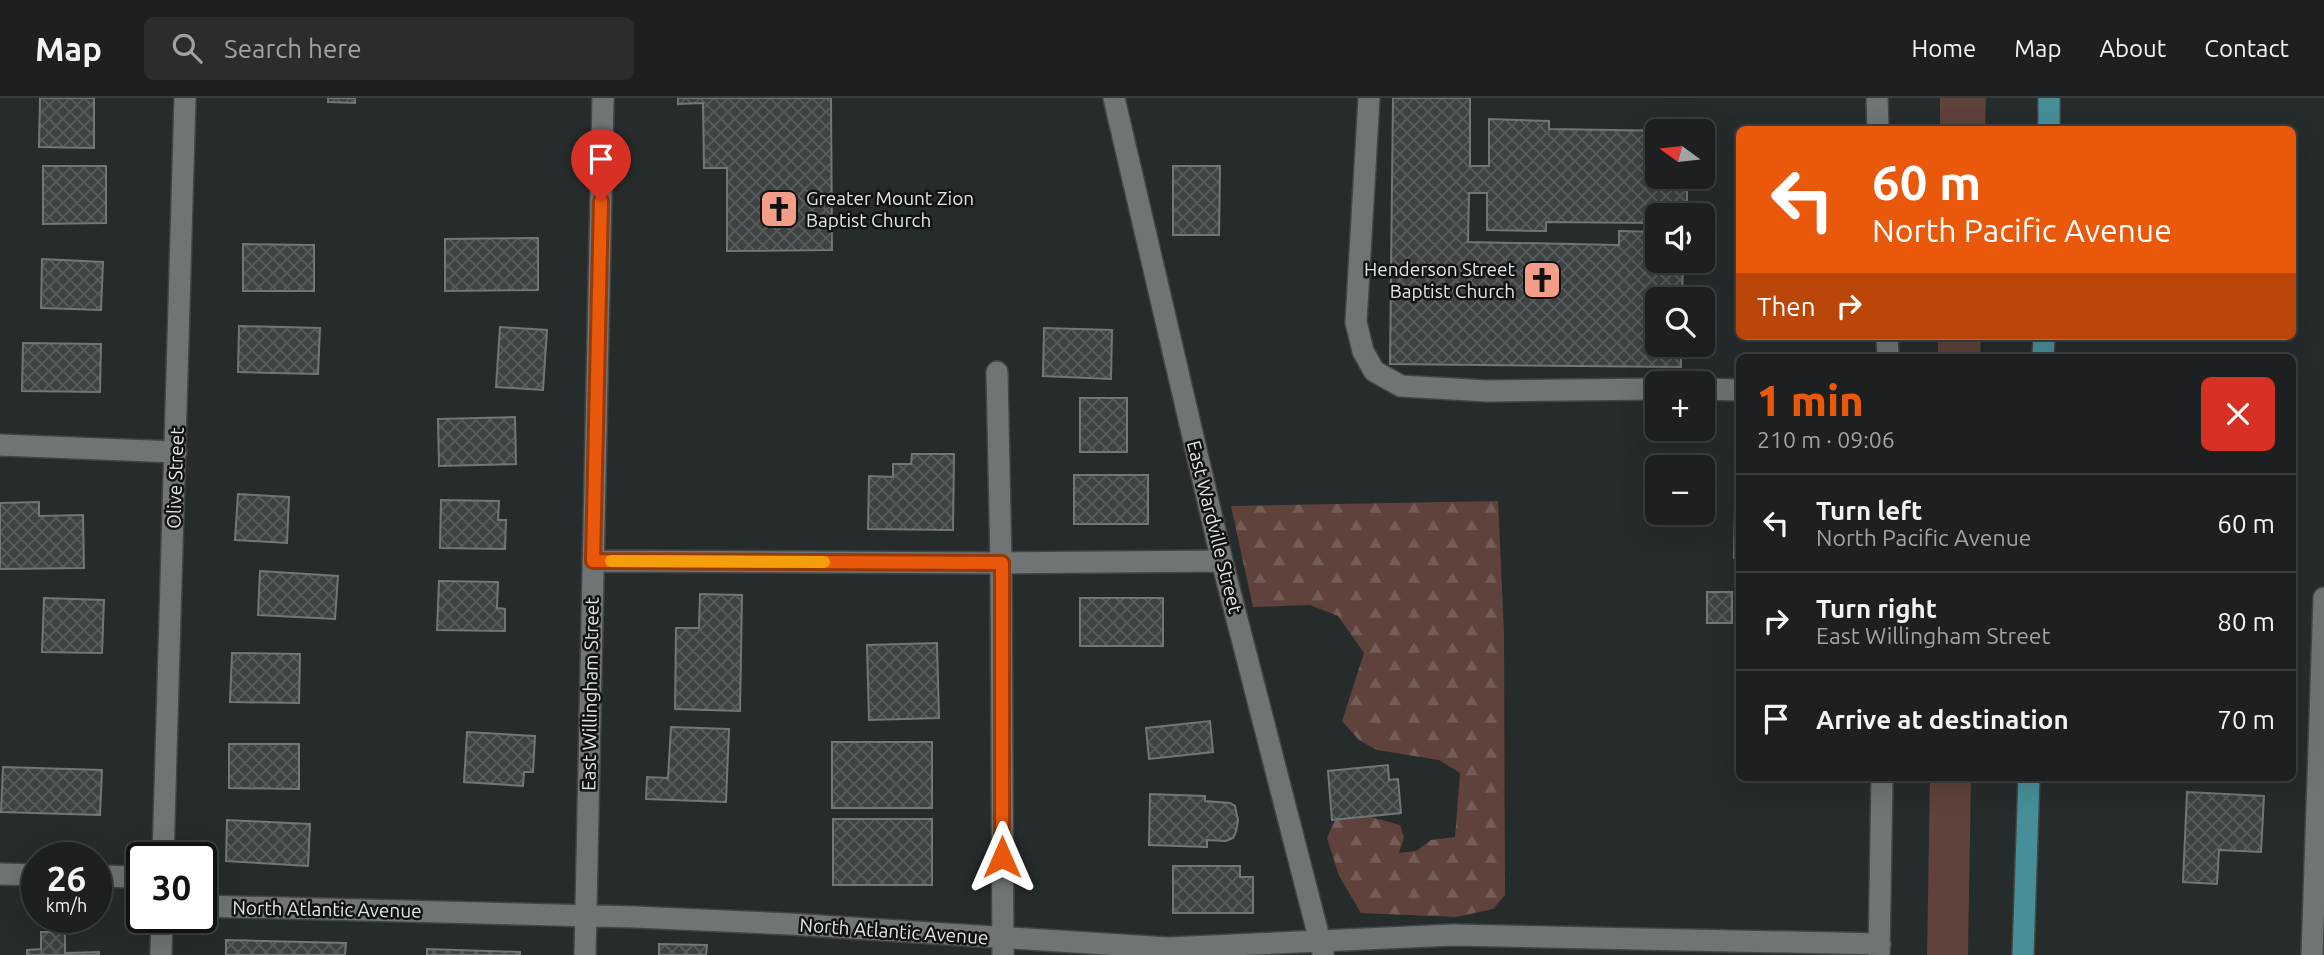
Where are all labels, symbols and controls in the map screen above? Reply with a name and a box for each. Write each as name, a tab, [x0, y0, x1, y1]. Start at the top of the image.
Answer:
search box	[144, 17, 634, 80]
icon: search	[168, 29, 206, 67]
text: Map	[35, 30, 102, 67]
text: Search here	[224, 34, 362, 63]
text: Home	[1911, 35, 1976, 62]
text: Map	[2014, 35, 2061, 62]
text: About	[2099, 35, 2166, 62]
text: Contact	[2204, 35, 2289, 62]
north arrow	[1645, 119, 1715, 189]
map controls	[1645, 119, 1715, 525]
pin	[571, 129, 631, 201]
icon: arrive	[582, 140, 620, 178]
icon: left	[1757, 154, 1848, 245]
text: 60 m	[1872, 154, 1981, 209]
place label: Greater Mount Zion Baptist Church	[806, 187, 974, 231]
church icon: Greater Mount Zion Baptist Church	[758, 188, 800, 230]
button: sound	[1645, 203, 1715, 273]
text: North Pacific Avenue	[1872, 212, 2172, 248]
place label: Henderson Street Baptist Church	[1364, 258, 1516, 302]
church icon: Henderson Street Baptist Church	[1521, 259, 1563, 301]
button: search	[1645, 287, 1715, 357]
icon: right	[1830, 287, 1868, 325]
text: Then	[1757, 292, 1816, 321]
button: +	[1645, 371, 1715, 441]
text: 1 min	[1757, 377, 1864, 424]
button: close	[2201, 377, 2275, 451]
street label: Olive Street	[162, 426, 188, 529]
text: 210 m · 09:06	[1757, 427, 1895, 452]
street label: East Wardville Street	[1183, 438, 1247, 616]
button: −	[1645, 455, 1715, 525]
text: Turn left	[1816, 496, 1922, 525]
icon: left	[1757, 504, 1795, 542]
text: 60 m	[2217, 509, 2275, 538]
text: North Pacific Avenue	[1816, 525, 2032, 550]
text: Turn right	[1816, 594, 1937, 623]
street label: East Willingham Street	[577, 596, 603, 791]
icon: right	[1757, 602, 1795, 640]
text: 80 m	[2217, 607, 2275, 636]
text: East Willingham Street	[1816, 623, 2051, 648]
icon: arrive	[1757, 700, 1795, 738]
text: Arrive at destination	[1816, 705, 2069, 734]
text: 70 m	[2217, 705, 2275, 734]
position arrow	[965, 820, 1039, 894]
speed limit sign: 30	[126, 842, 217, 933]
text: 26	[47, 858, 86, 898]
text: km/h	[46, 895, 87, 915]
street label: North Atlantic Avenue	[232, 896, 422, 922]
street label: North Atlantic Avenue	[799, 913, 989, 949]

